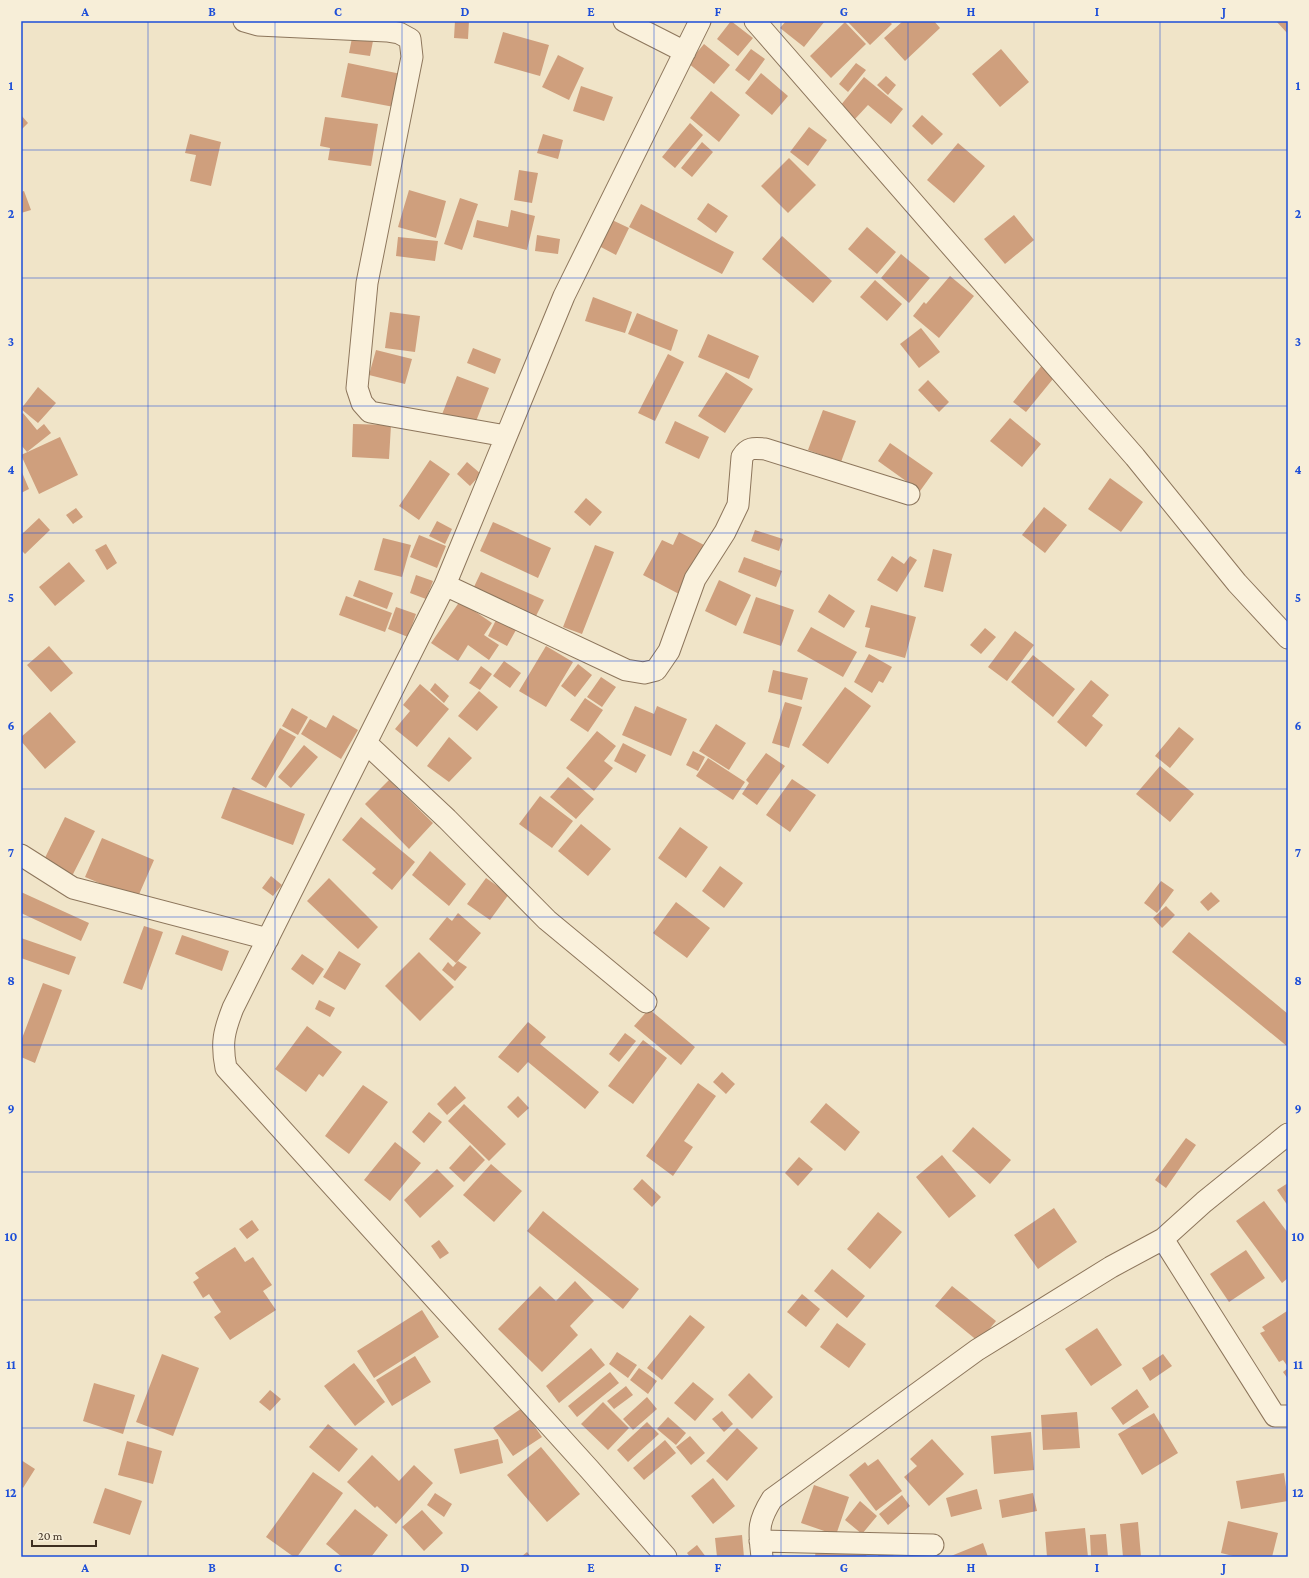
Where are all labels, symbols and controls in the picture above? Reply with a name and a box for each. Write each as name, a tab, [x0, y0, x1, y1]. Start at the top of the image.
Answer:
text: A	[80, 4, 89, 19]
text: B	[208, 4, 216, 19]
text: C	[334, 4, 342, 19]
text: D	[461, 4, 470, 19]
text: E	[587, 4, 595, 19]
text: F	[715, 4, 722, 19]
text: G	[840, 4, 848, 19]
text: H	[967, 4, 976, 19]
text: I	[1095, 4, 1099, 19]
text: J	[1220, 4, 1226, 19]
text: 1	[9, 78, 14, 93]
text: 1	[1296, 78, 1301, 93]
text: 2	[8, 206, 15, 221]
text: 2	[1295, 206, 1302, 221]
text: 3	[8, 334, 14, 349]
text: 3	[1295, 334, 1301, 349]
text: 4	[7, 462, 15, 477]
text: 4	[1294, 462, 1302, 477]
text: 5	[8, 590, 14, 605]
text: 5	[1295, 590, 1301, 605]
text: 6	[7, 718, 15, 733]
text: 6	[1294, 718, 1302, 733]
text: 7	[8, 845, 14, 860]
text: 7	[1295, 845, 1301, 860]
text: 8	[7, 973, 15, 988]
text: 8	[1294, 973, 1302, 988]
text: 9	[7, 1101, 15, 1116]
text: 9	[1294, 1101, 1302, 1116]
text: 10	[5, 1229, 17, 1244]
text: 10	[1292, 1229, 1304, 1244]
text: 11	[6, 1357, 16, 1372]
text: 11	[1293, 1357, 1303, 1372]
text: 12	[5, 1485, 17, 1500]
text: 12	[1292, 1485, 1304, 1500]
scale bar	[32, 1522, 96, 1548]
text: 20 m	[38, 1529, 63, 1543]
text: A	[80, 1560, 89, 1575]
text: B	[208, 1560, 216, 1575]
text: C	[334, 1560, 342, 1575]
text: D	[461, 1560, 470, 1575]
text: E	[587, 1560, 595, 1575]
text: F	[715, 1560, 722, 1575]
text: G	[840, 1560, 848, 1575]
text: H	[967, 1560, 976, 1575]
text: I	[1095, 1560, 1099, 1575]
text: J	[1220, 1560, 1226, 1575]

